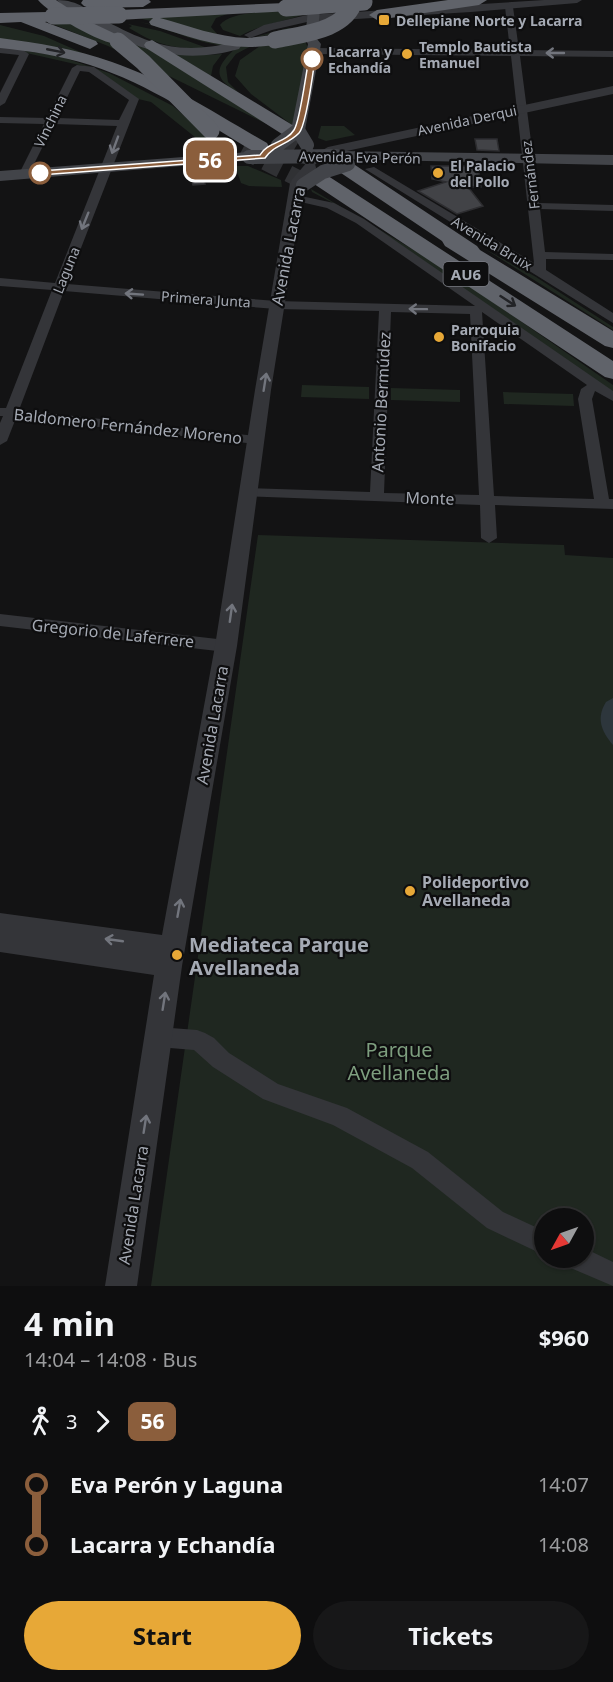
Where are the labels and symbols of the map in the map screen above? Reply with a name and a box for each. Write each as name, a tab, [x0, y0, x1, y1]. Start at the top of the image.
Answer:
place label: Dellepiane Norte y Lacarra	[396, 11, 582, 30]
marker: Dellepiane Norte y Lacarra	[377, 13, 391, 27]
place label: Templo Bautista Emanuel	[419, 37, 532, 72]
place label: Lacarra y Echandía	[328, 42, 392, 77]
one-way arrow	[45, 46, 65, 57]
marker: Templo Bautista Emanuel	[400, 47, 414, 61]
one-way arrow	[545, 47, 565, 59]
marker: Lacarra y Echandía	[301, 48, 323, 70]
street label: Vinchina	[29, 92, 71, 150]
street label: Avenida Derqui	[416, 100, 518, 140]
one-way arrow	[108, 135, 119, 154]
street label: Fernández	[516, 139, 544, 210]
line badge: 56	[183, 140, 237, 180]
street label: Avenida Eva Perón	[299, 146, 421, 168]
place label: El Palacio del Pollo	[450, 156, 516, 191]
unlabelled marker	[29, 162, 51, 184]
marker: El Palacio del Pollo	[431, 166, 445, 180]
street label: Avenida Lacarra	[266, 185, 310, 307]
street label: Avenida Bruix	[448, 211, 536, 275]
one-way arrow	[79, 212, 90, 230]
street label: Laguna	[48, 244, 84, 296]
road number: AU6	[444, 262, 488, 286]
street label: Primera Junta	[161, 286, 251, 312]
one-way arrow	[125, 288, 145, 299]
one-way arrow	[499, 296, 516, 308]
one-way arrow	[408, 303, 428, 314]
place label: Parroquia Bonifacio	[451, 320, 520, 355]
marker: Parroquia Bonifacio	[432, 330, 446, 344]
street label: Antonio Bermúdez	[366, 331, 396, 473]
one-way arrow	[259, 373, 270, 392]
street label: Baldomero Fernández Moreno	[13, 403, 243, 449]
street label: Monte	[405, 486, 455, 510]
one-way arrow	[225, 603, 236, 623]
street label: Gregorio de Laferrere	[31, 614, 195, 652]
street label: Avenida Lacarra	[191, 664, 233, 786]
place label: Polideportivo Avellaneda	[422, 871, 529, 911]
marker: Polideportivo Avellaneda	[403, 884, 417, 898]
one-way arrow	[174, 899, 185, 919]
place label: Mediateca Parque Avellaneda	[189, 931, 369, 981]
one-way arrow	[105, 934, 125, 945]
marker: Mediateca Parque Avellaneda	[170, 948, 184, 962]
one-way arrow	[158, 992, 169, 1012]
park label: Parque Avellaneda	[348, 1036, 450, 1086]
one-way arrow	[140, 1115, 151, 1135]
street label: Avenida Lacarra	[113, 1144, 153, 1266]
north arrow	[534, 1208, 594, 1268]

